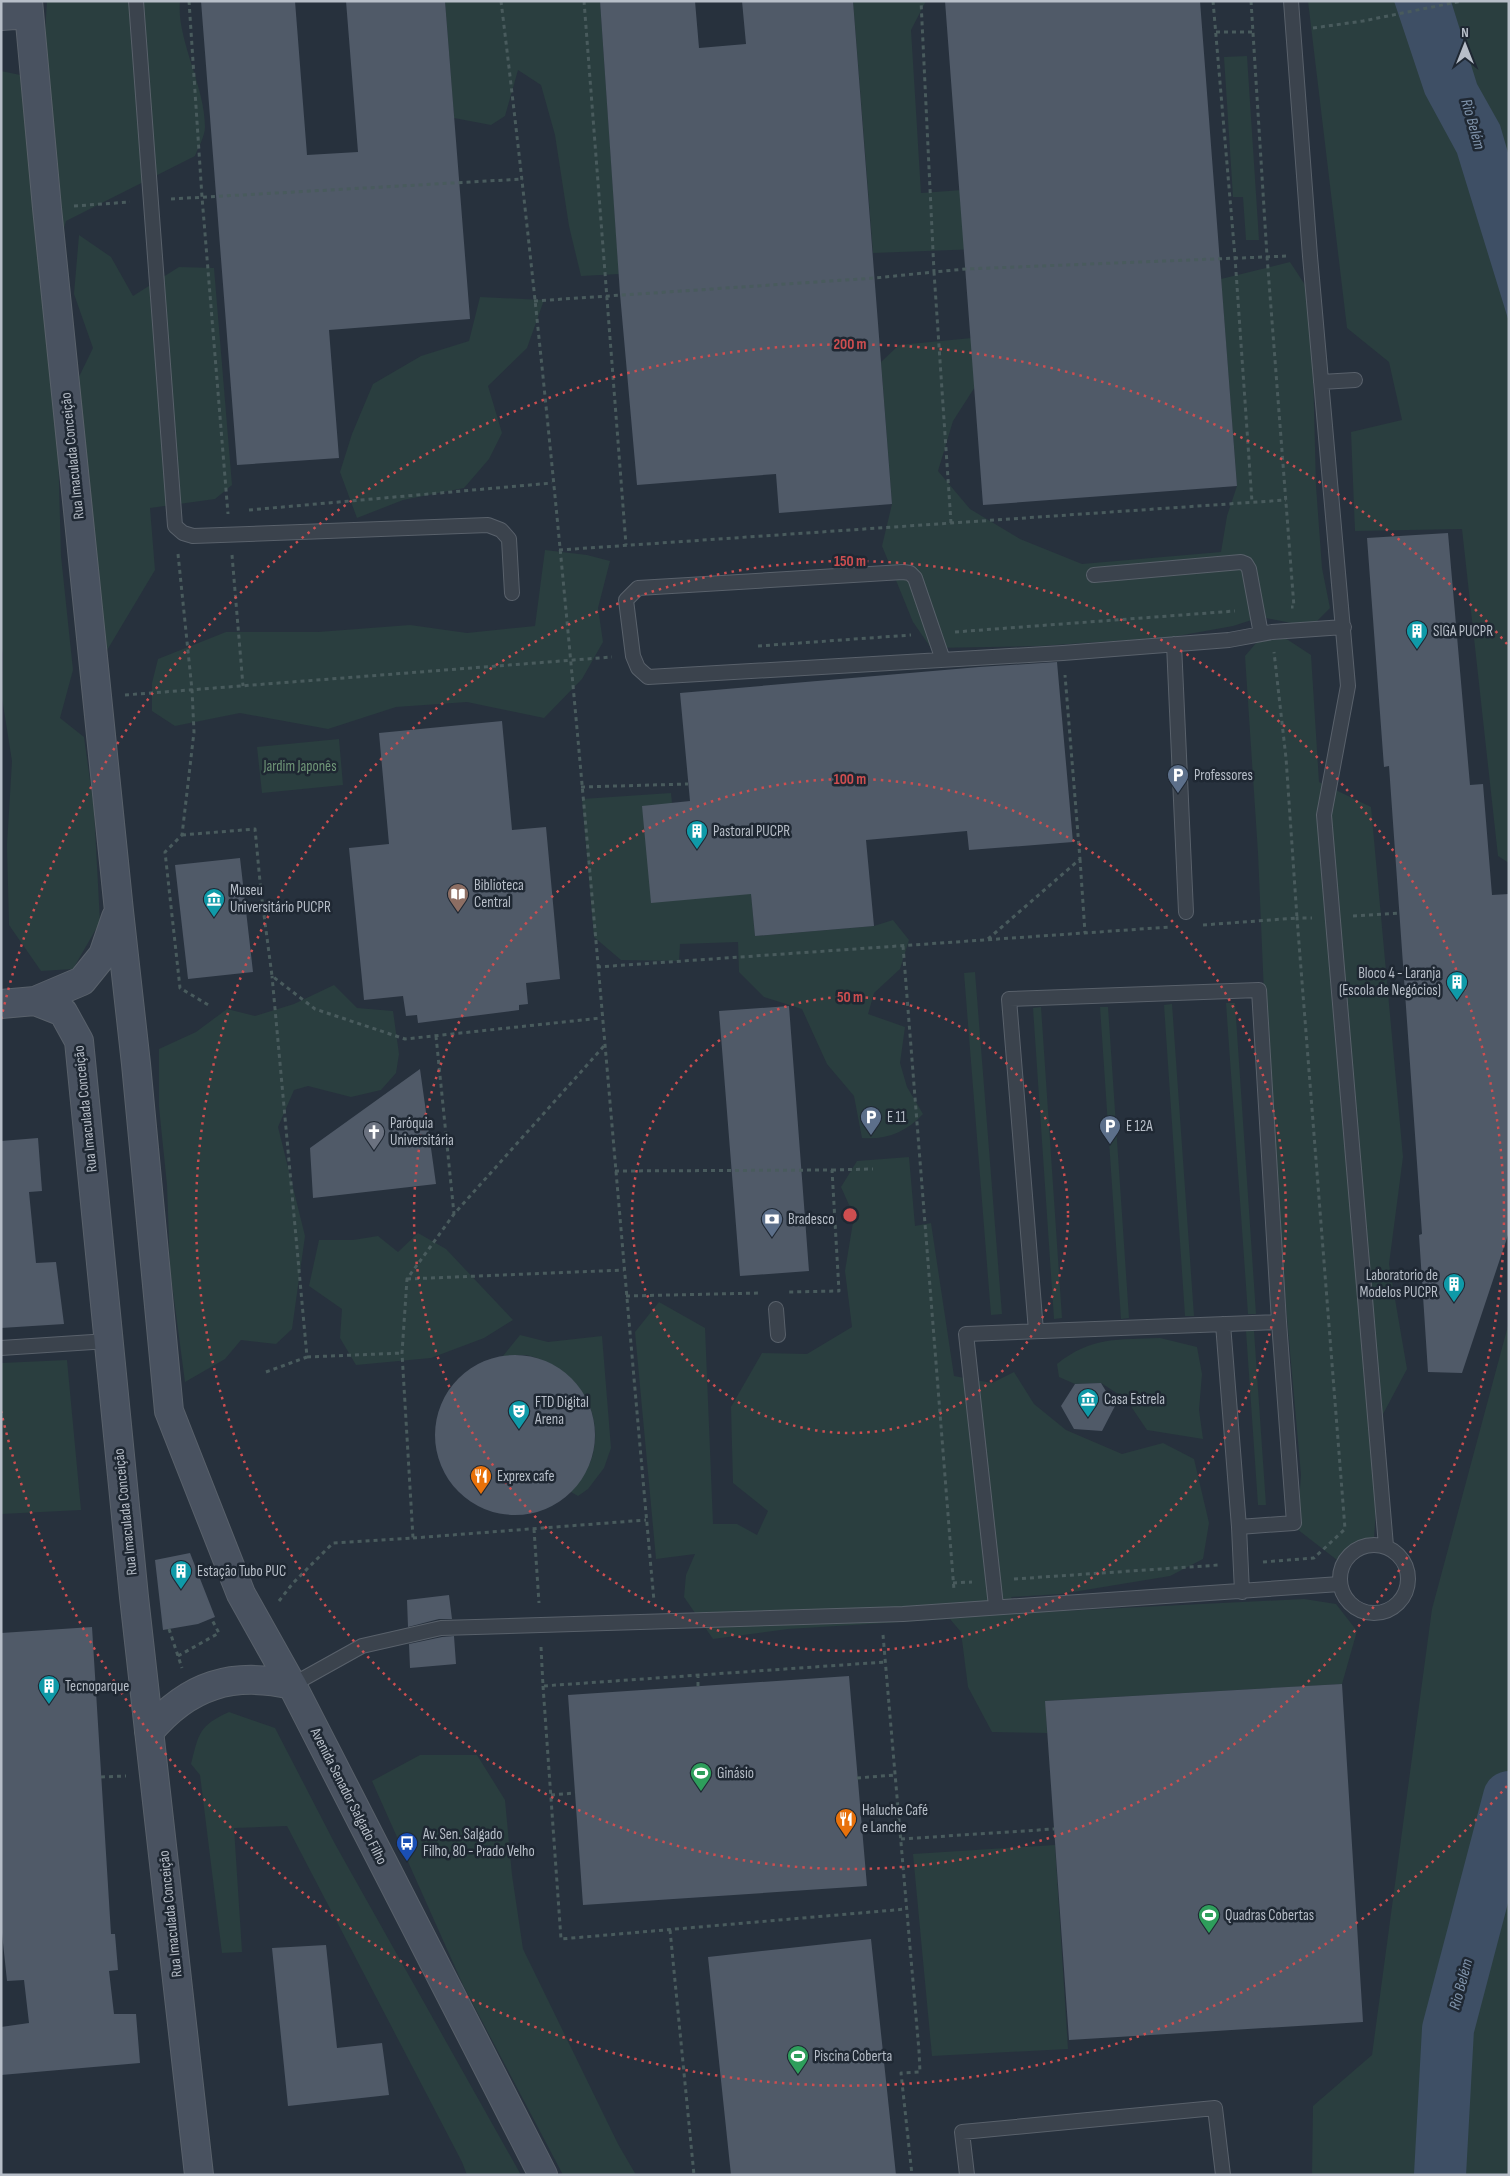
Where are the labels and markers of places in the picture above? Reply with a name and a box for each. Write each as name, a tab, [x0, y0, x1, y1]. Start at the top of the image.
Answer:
building icon: SIGA PUCPR	[1405, 619, 1429, 650]
place label: SIGA PUCPR	[1433, 622, 1493, 641]
parking icon: Professores	[1166, 763, 1190, 794]
place label: Professores	[1194, 766, 1253, 785]
building icon: Pastoral PUCPR	[685, 819, 709, 850]
place label: Pastoral PUCPR	[713, 822, 790, 841]
place label: Biblioteca Central	[474, 876, 524, 912]
place label: Museu Universitário PUCPR	[230, 881, 331, 917]
library icon: Biblioteca Central	[446, 882, 470, 913]
museum icon: Museu Universitário PUCPR	[202, 887, 226, 918]
place label: Bloco 4 - Laranja (Escola de Negócios)	[1339, 964, 1441, 1000]
building icon: Bloco 4 - Laranja (Escola de Negócios)	[1445, 970, 1469, 1001]
parking icon: E 11	[859, 1105, 883, 1136]
place label: E 11	[887, 1108, 907, 1127]
place label: Paróquia Universitária	[390, 1114, 454, 1150]
parking icon: E 12A	[1098, 1114, 1122, 1145]
place label: E 12A	[1126, 1117, 1153, 1136]
church icon: Paróquia Universitária	[362, 1120, 386, 1151]
centre of rings	[841, 1206, 859, 1224]
bank icon: Bradesco	[760, 1207, 784, 1238]
place label: Bradesco	[788, 1210, 834, 1229]
place label: Laboratorio de Modelos PUCPR	[1360, 1266, 1438, 1302]
building icon: Laboratorio de Modelos PUCPR	[1442, 1272, 1466, 1303]
museum icon: Casa Estrela	[1076, 1387, 1100, 1418]
place label: Casa Estrela	[1104, 1390, 1165, 1409]
place label: FTD Digital Arena	[534, 1393, 589, 1429]
theatre icon: FTD Digital Arena	[507, 1399, 531, 1430]
restaurant icon: Exprex cafe	[469, 1464, 493, 1495]
place label: Exprex cafe	[497, 1467, 555, 1486]
building icon: Estação Tubo PUC	[169, 1559, 193, 1590]
place label: Estação Tubo PUC	[197, 1562, 286, 1581]
building icon: Tecnoparque	[37, 1674, 61, 1705]
place label: Tecnoparque	[65, 1677, 129, 1696]
sports icon: Ginásio	[689, 1761, 713, 1792]
place label: Ginásio	[717, 1764, 754, 1783]
place label: Haluche Café e Lanche	[862, 1801, 928, 1837]
restaurant icon: Haluche Café e Lanche	[834, 1807, 858, 1838]
place label: Av. Sen. Salgado Filho, 80 - Prado Velho	[422, 1825, 535, 1861]
bus stop icon: Av. Sen. Salgado Filho, 80 - Prado Velho	[395, 1831, 419, 1862]
sports icon: Quadras Cobertas	[1197, 1903, 1221, 1934]
place label: Quadras Cobertas	[1225, 1906, 1314, 1925]
sports icon: Piscina Coberta	[786, 2044, 810, 2075]
place label: Piscina Coberta	[814, 2047, 892, 2066]

